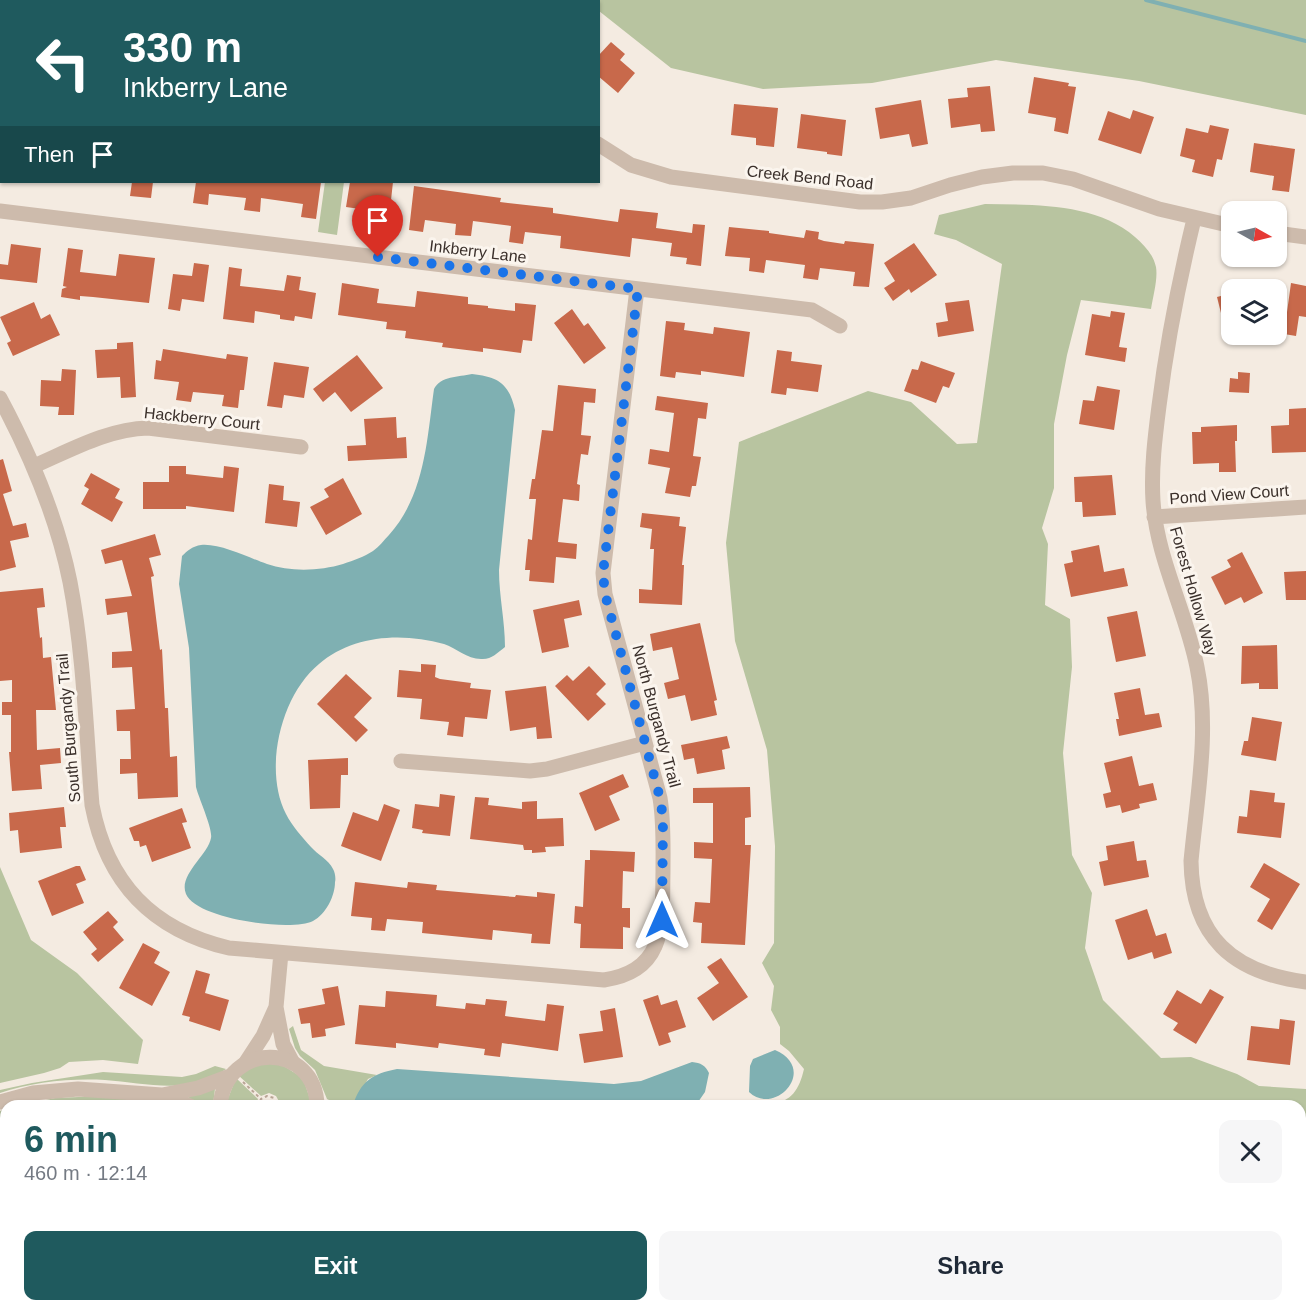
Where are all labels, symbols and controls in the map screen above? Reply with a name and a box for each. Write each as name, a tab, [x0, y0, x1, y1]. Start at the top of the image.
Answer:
icon: left	[24, 24, 102, 102]
text: 330 m	[123, 24, 242, 71]
text: Inkberry Lane	[123, 73, 288, 103]
icon: arrive	[86, 138, 119, 171]
text: Then	[24, 142, 74, 167]
street label: Creek Bend Road	[746, 162, 874, 193]
pin	[352, 195, 403, 257]
north arrow	[1221, 201, 1287, 267]
map controls	[1221, 201, 1287, 345]
icon: arrive	[361, 204, 394, 237]
street label: Inkberry Lane	[428, 237, 528, 266]
button: layers	[1221, 279, 1287, 345]
street label: Hackberry Court	[143, 404, 261, 433]
street label: Pond View Court	[1169, 482, 1290, 507]
street label: Forest Hollow Way	[1167, 525, 1220, 658]
street label: North Burgandy Trail	[629, 643, 684, 789]
street label: South Burgandy Trail	[54, 653, 83, 803]
position arrow	[630, 888, 694, 952]
text: 6 min	[24, 1119, 118, 1160]
button: close	[1219, 1120, 1282, 1183]
text: 460 m · 12:14	[24, 1162, 147, 1184]
button: Exit	[24, 1231, 647, 1300]
button: Share	[659, 1231, 1282, 1300]

